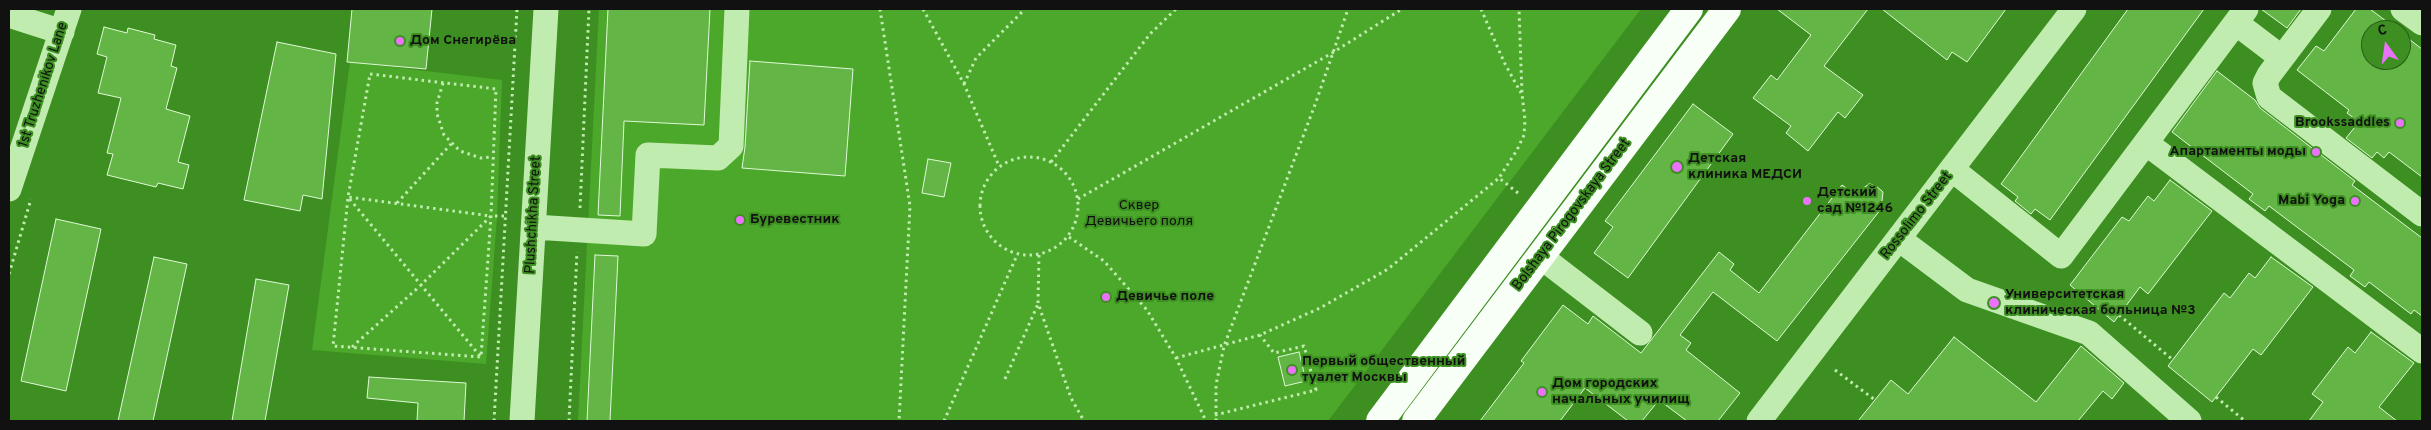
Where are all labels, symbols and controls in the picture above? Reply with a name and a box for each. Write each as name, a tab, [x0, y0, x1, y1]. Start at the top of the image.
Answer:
street label: 1st Truzhenikov Lane	[16, 20, 72, 150]
north arrow	[2361, 20, 2411, 70]
text: С	[2376, 22, 2389, 40]
place label: Дом Снегирёва	[410, 33, 516, 49]
marker: Дом Снегирёва	[394, 35, 406, 47]
place label: Brookssaddles	[2295, 115, 2390, 131]
marker: Brookssaddles	[2394, 117, 2406, 129]
street label: Bolshaya Pirogovskaya Street	[1509, 136, 1635, 294]
place label: Апартаменты моды	[2170, 144, 2306, 160]
marker: Апартаменты моды	[2310, 146, 2322, 158]
place label: Детская клиника МЕДСИ	[1688, 151, 1802, 184]
street label: Plushchikha Street	[523, 156, 545, 274]
marker: Детская клиника МЕДСИ	[1670, 160, 1684, 174]
street label: Rossolimo Street	[1878, 169, 1956, 263]
place label: Детский сад №1246	[1817, 185, 1893, 218]
place label: Mabi Yoga	[2278, 193, 2345, 209]
marker: Детский сад №1246	[1801, 195, 1813, 207]
marker: Mabi Yoga	[2349, 195, 2361, 207]
park label: Сквер Девичьего поля	[1085, 198, 1193, 230]
place label: Буревестник	[750, 212, 839, 228]
marker: Буревестник	[734, 214, 746, 226]
place label: Университетская клиническая больница №3	[2005, 287, 2196, 320]
place label: Девичье поле	[1116, 289, 1214, 305]
marker: Девичье поле	[1100, 291, 1112, 303]
marker: Университетская клиническая больница №3	[1987, 296, 2001, 310]
place label: Первый общественный туалет Москвы	[1302, 354, 1465, 387]
marker: Первый общественный туалет Москвы	[1286, 364, 1298, 376]
place label: Дом городских начальных училищ	[1552, 376, 1690, 408]
marker: Дом городских начальных училищ	[1536, 386, 1548, 398]

